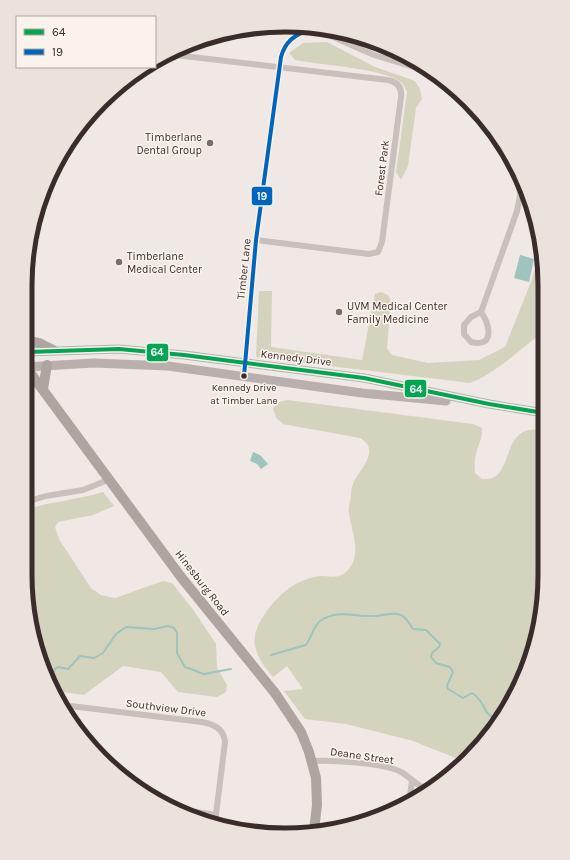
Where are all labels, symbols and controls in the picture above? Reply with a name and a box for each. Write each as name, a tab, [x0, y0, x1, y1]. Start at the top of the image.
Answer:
legend	[16, 16, 156, 68]
text: 64	[52, 25, 66, 39]
text: 19	[52, 45, 63, 59]
place label: Timberlane Dental Group	[136, 131, 202, 157]
marker: Timberlane Dental Group	[205, 138, 215, 148]
street label: Forest Park	[372, 139, 392, 197]
line badge: 19	[251, 186, 273, 206]
text: 19	[257, 190, 268, 203]
street label: Timber Lane	[234, 237, 254, 300]
place label: Timberlane Medical Center	[127, 250, 202, 276]
marker: Timberlane Medical Center	[114, 257, 124, 267]
place label: UVM Medical Center Family Medicine	[347, 300, 447, 326]
marker: UVM Medical Center Family Medicine	[334, 307, 344, 317]
line badge: 64	[146, 343, 169, 362]
text: 64	[150, 346, 164, 359]
street label: Kennedy Drive	[260, 347, 332, 369]
marker: Kennedy Drive at Timber Lane	[239, 371, 249, 381]
line badge: 64	[404, 379, 427, 398]
place label: Kennedy Drive at Timber Lane	[210, 382, 278, 407]
text: 64	[409, 383, 423, 396]
street label: Hinesburg Road	[172, 548, 232, 618]
street label: Southview Drive	[125, 697, 207, 719]
street label: Deane Street	[329, 745, 395, 767]

